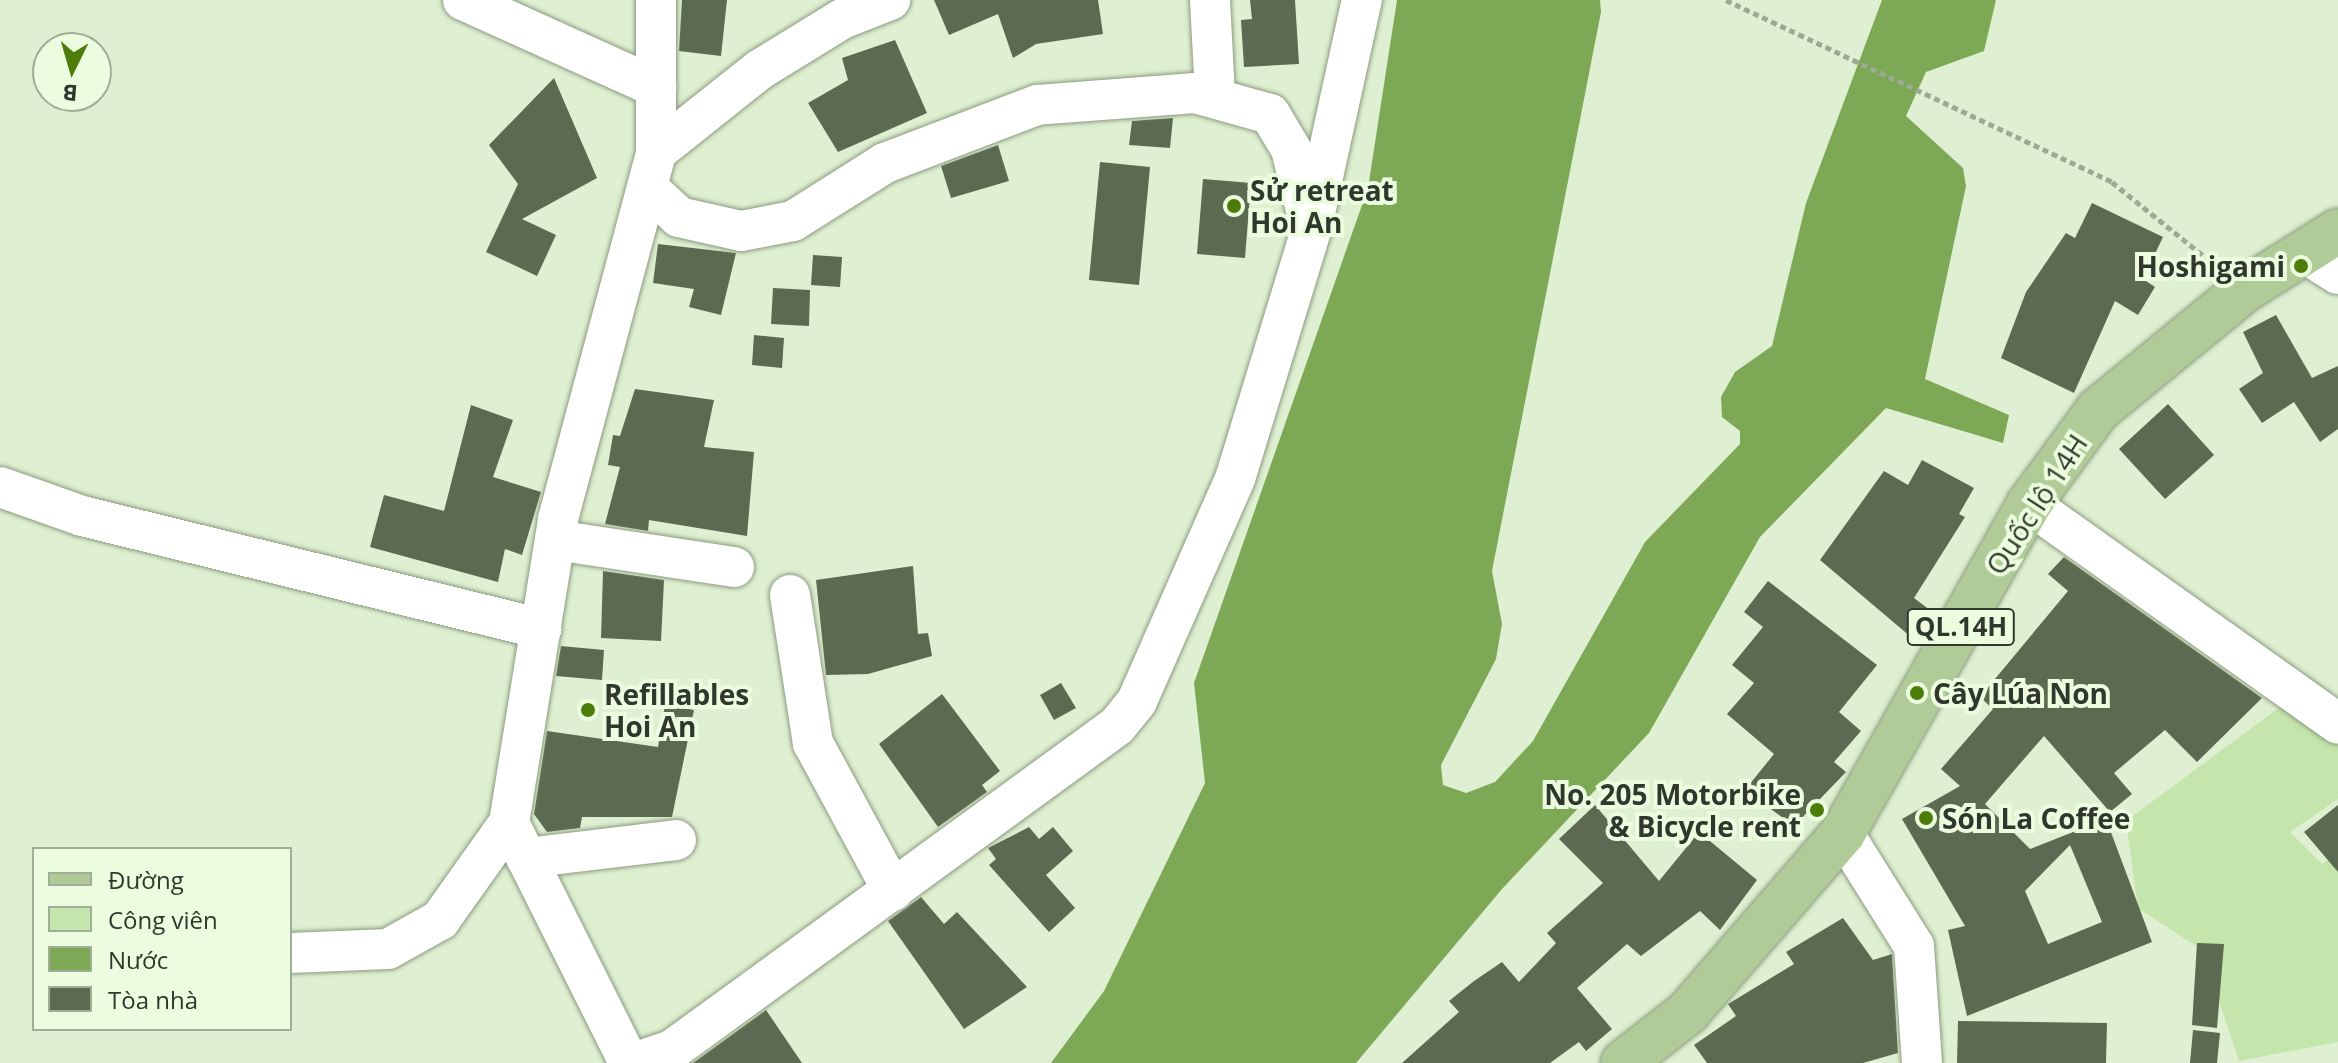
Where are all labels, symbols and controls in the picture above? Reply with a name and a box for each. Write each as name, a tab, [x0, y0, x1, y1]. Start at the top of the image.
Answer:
north arrow	[32, 32, 112, 112]
text: B	[61, 78, 79, 110]
place label: Sử retreat Hoi An	[1250, 173, 1394, 239]
marker: Sử retreat Hoi An	[1225, 197, 1243, 215]
place label: Hoshigami	[2137, 249, 2285, 283]
marker: Hoshigami	[2292, 257, 2310, 275]
street label: Quốc lộ 14H	[1978, 428, 2094, 580]
road number: QL.14H	[1905, 605, 2017, 649]
place label: Cây Lúa Non	[1933, 676, 2108, 710]
place label: Refillables Hoi An	[604, 677, 749, 743]
marker: Cây Lúa Non	[1908, 684, 1926, 702]
marker: Refillables Hoi An	[579, 701, 597, 719]
place label: No. 205 Motorbike & Bicycle rent	[1544, 777, 1801, 843]
marker: No. 205 Motorbike & Bicycle rent	[1808, 801, 1826, 819]
place label: Són La Coffee	[1942, 801, 2130, 835]
marker: Són La Coffee	[1917, 809, 1935, 827]
legend	[32, 847, 292, 1031]
text: Đường	[108, 863, 184, 896]
text: Công viên	[108, 903, 218, 936]
text: Nước	[108, 943, 168, 976]
text: Tòa nhà	[108, 983, 198, 1016]

